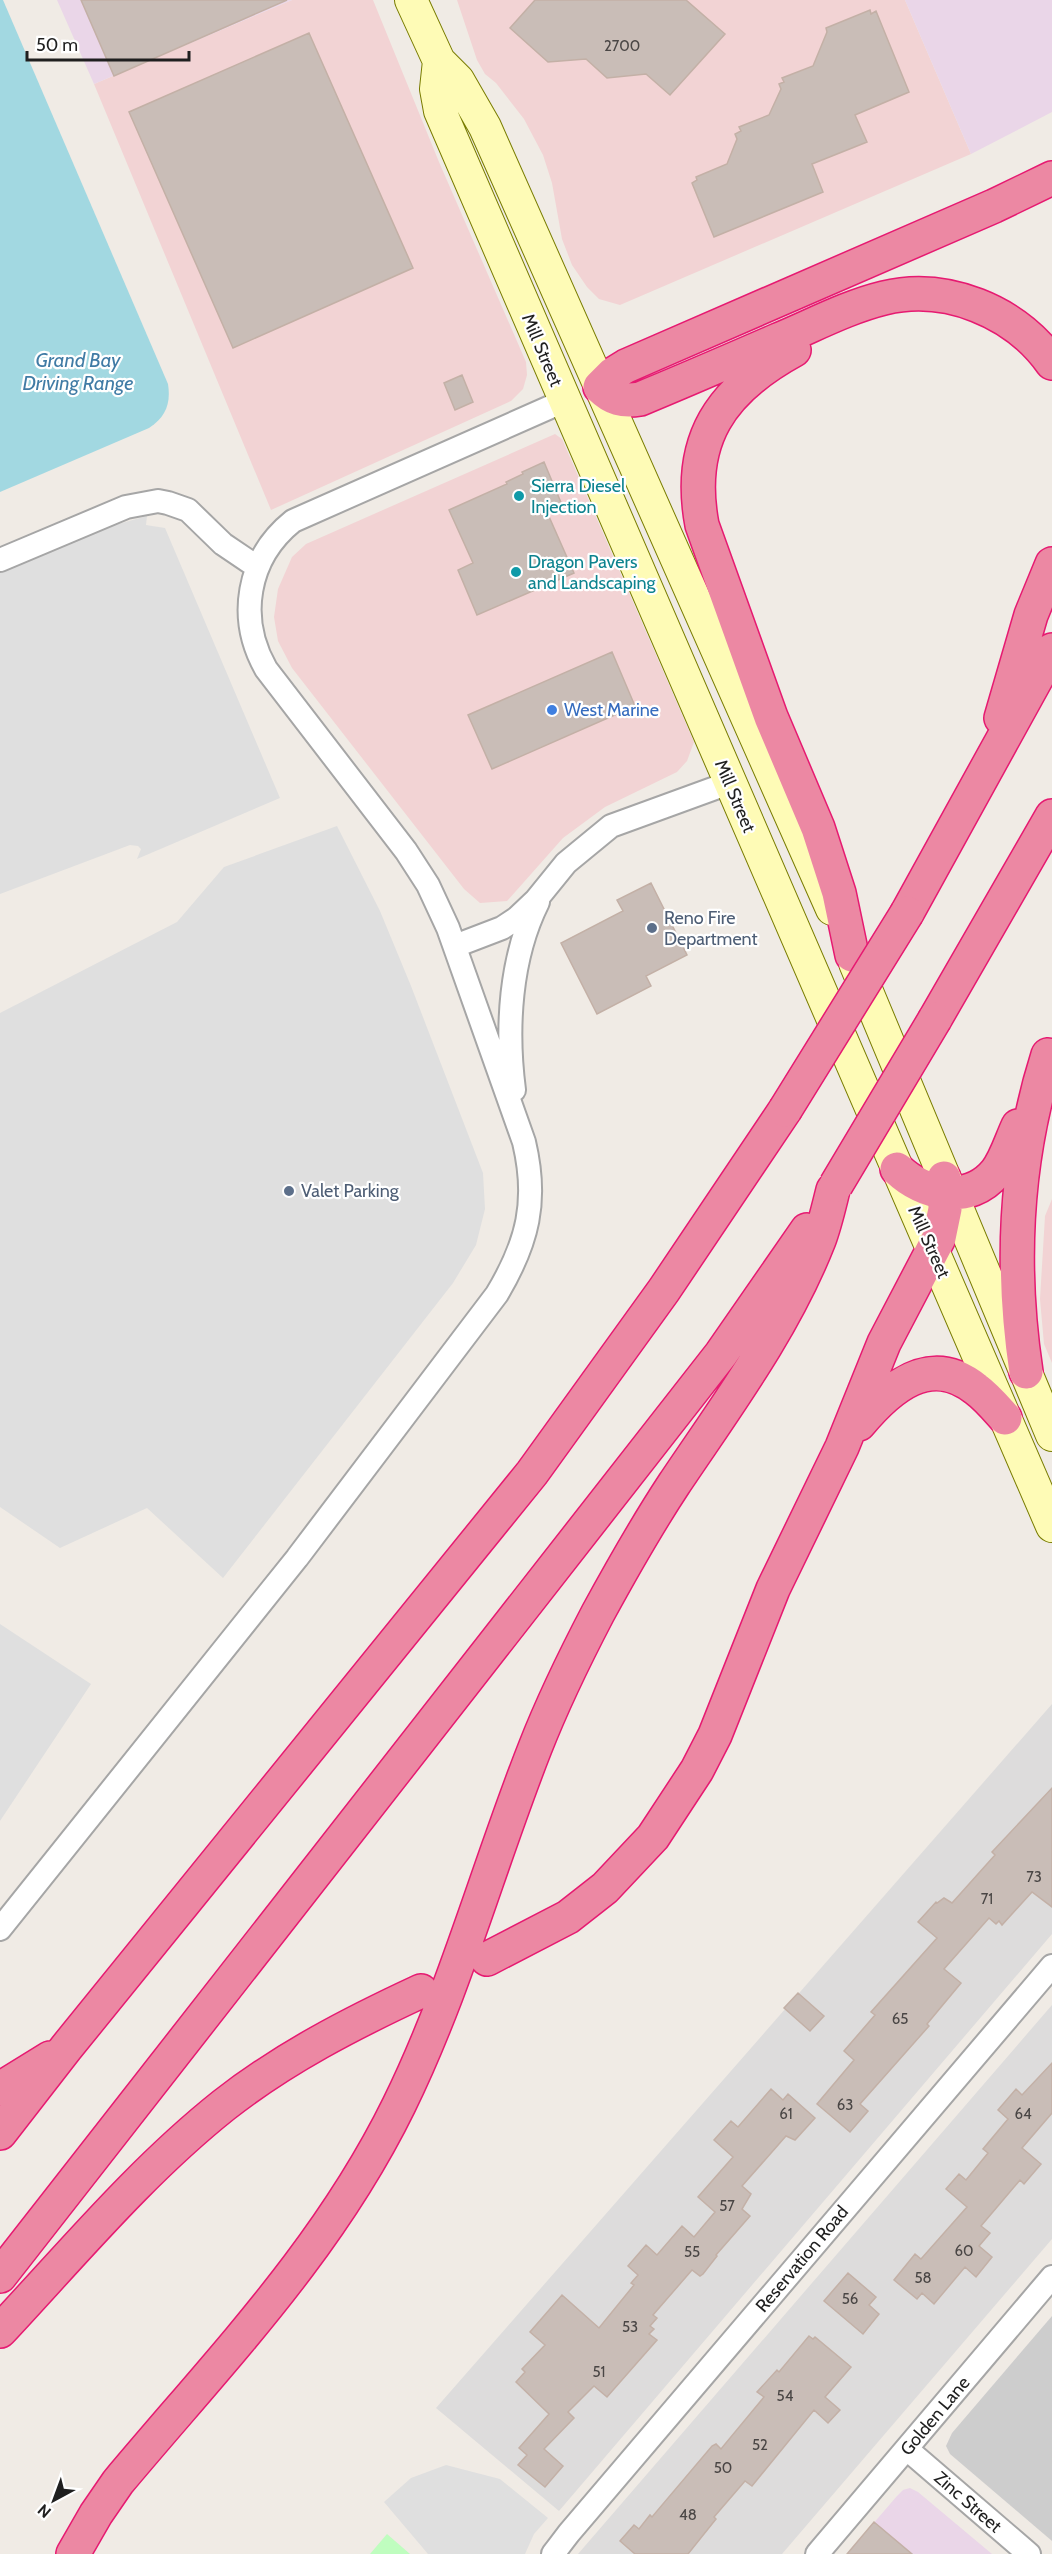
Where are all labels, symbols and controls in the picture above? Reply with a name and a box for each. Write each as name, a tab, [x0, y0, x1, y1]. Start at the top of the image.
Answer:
scale bar	[27, 24, 189, 62]
text: 50 m	[36, 34, 78, 56]
house number: 2700	[604, 37, 640, 55]
street label: Mill Street	[517, 310, 567, 390]
water label: Grand Bay Driving Range	[23, 348, 133, 395]
place label: Sierra Diesel Injection	[531, 475, 626, 518]
marker: Sierra Diesel Injection	[512, 489, 526, 503]
place label: Dragon Pavers and Landscaping	[528, 551, 657, 594]
marker: Dragon Pavers and Landscaping	[509, 565, 523, 579]
place label: West Marine	[564, 699, 659, 721]
marker: West Marine	[545, 703, 559, 717]
street label: Mill Street	[710, 756, 760, 836]
place label: Reno Fire Department	[664, 907, 758, 950]
marker: Reno Fire Department	[645, 921, 659, 935]
place label: Valet Parking	[301, 1180, 400, 1202]
marker: Valet Parking	[282, 1184, 296, 1198]
street label: Mill Street	[903, 1202, 955, 1282]
house number: 73	[1026, 1868, 1042, 1886]
house number: 71	[981, 1890, 993, 1908]
house number: 65	[892, 2010, 908, 2028]
house number: 63	[837, 2096, 853, 2114]
house number: 61	[779, 2105, 793, 2123]
house number: 64	[1014, 2105, 1032, 2123]
house number: 57	[719, 2197, 735, 2215]
street label: Reservation Road	[751, 2201, 853, 2317]
house number: 60	[955, 2242, 974, 2260]
house number: 55	[684, 2243, 700, 2261]
house number: 58	[914, 2269, 932, 2287]
house number: 56	[842, 2290, 858, 2308]
house number: 53	[622, 2318, 638, 2336]
house number: 51	[592, 2363, 606, 2381]
street label: Golden Lane	[896, 2372, 974, 2460]
house number: 54	[777, 2387, 794, 2405]
house number: 52	[752, 2436, 768, 2454]
house number: 50	[714, 2459, 732, 2477]
street label: Zinc Street	[930, 2467, 1006, 2537]
north arrow	[24, 2470, 84, 2530]
text: N	[34, 2500, 55, 2522]
house number: 48	[679, 2506, 697, 2524]

